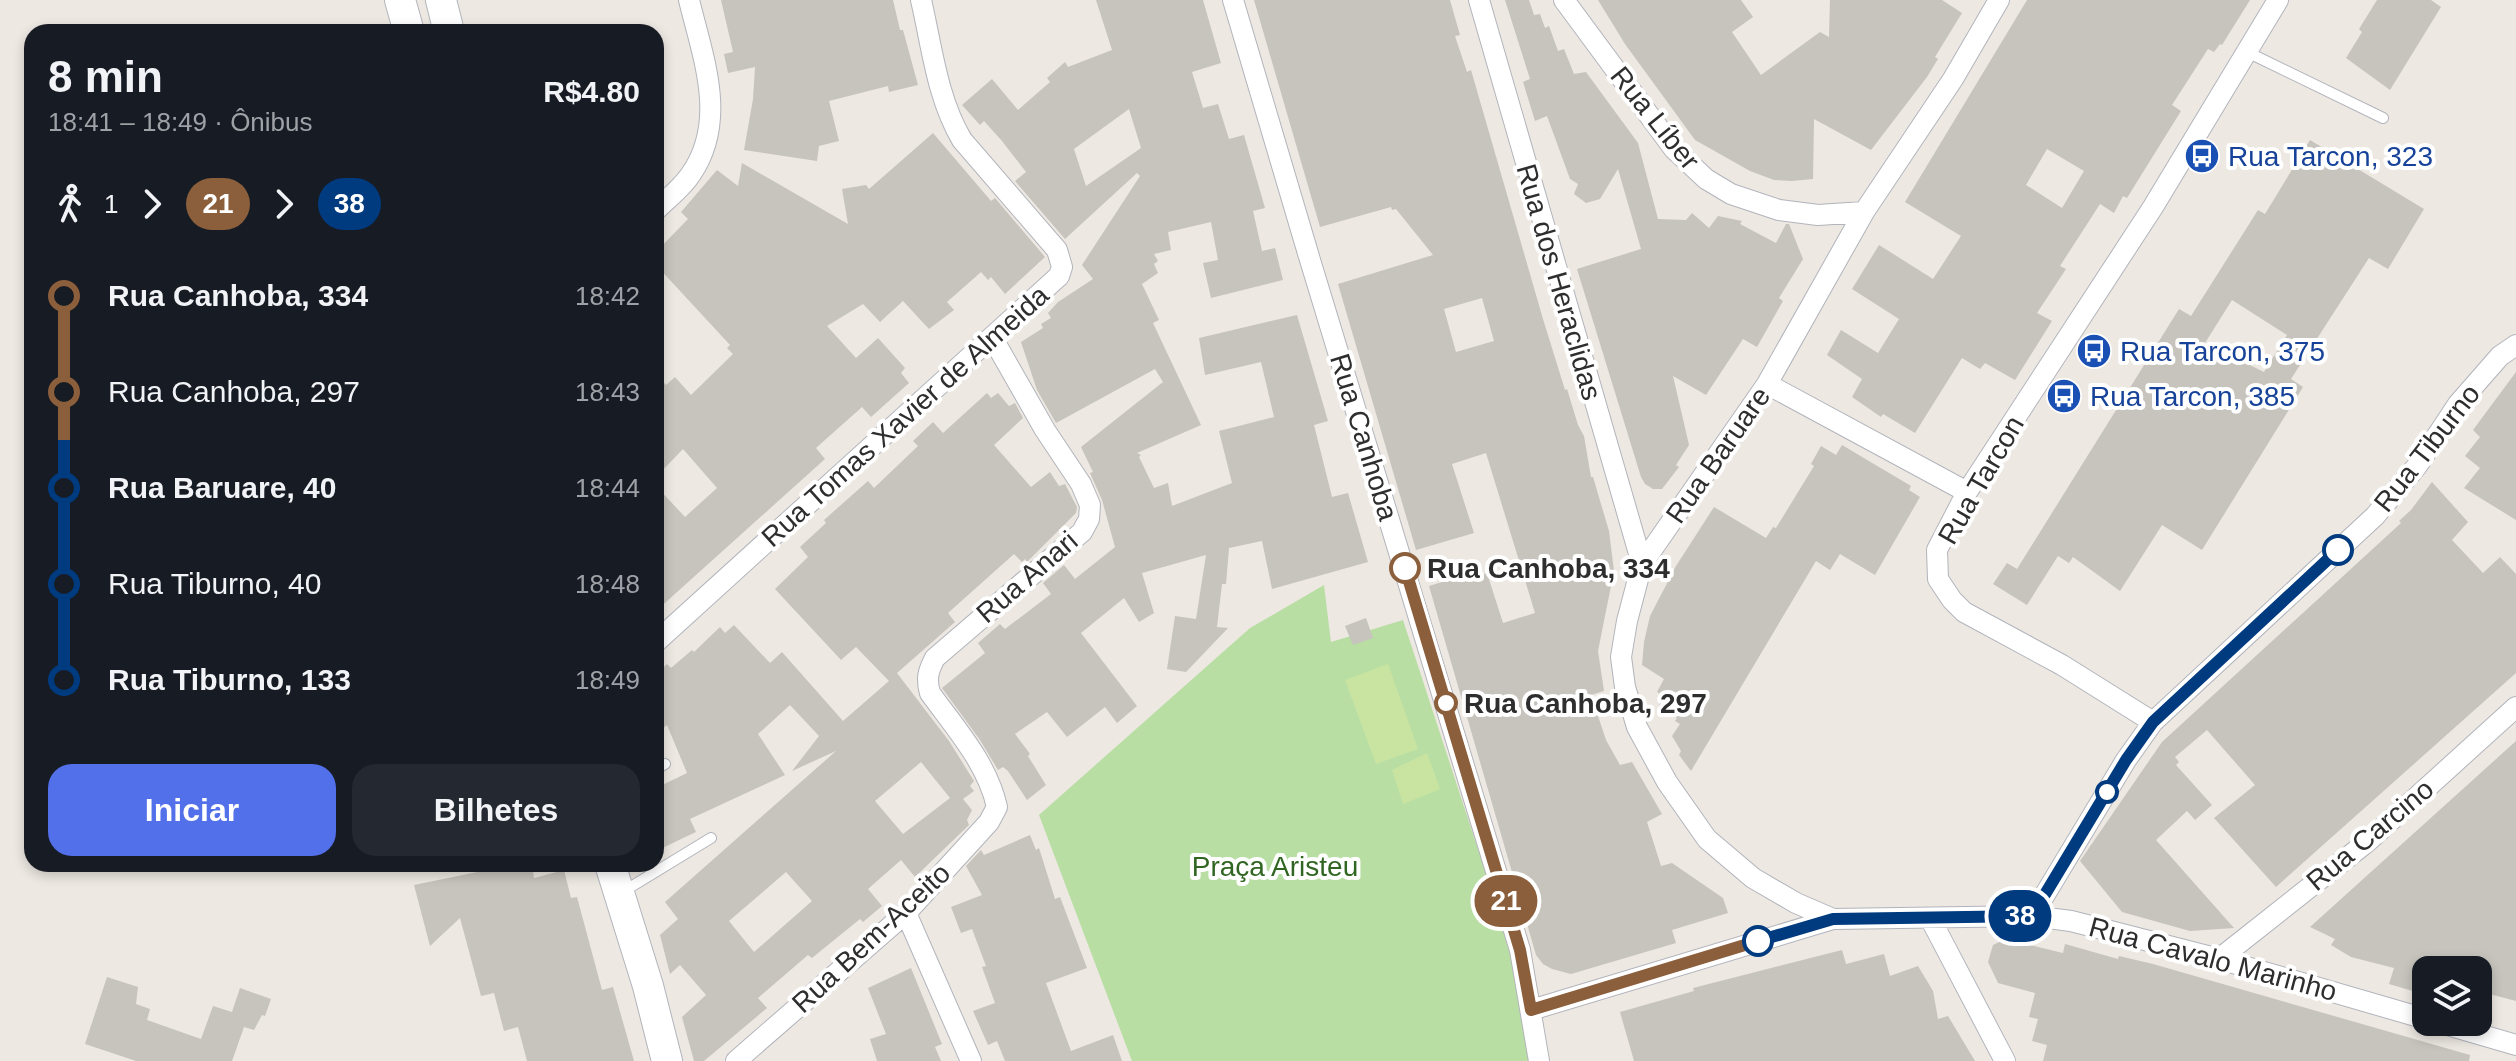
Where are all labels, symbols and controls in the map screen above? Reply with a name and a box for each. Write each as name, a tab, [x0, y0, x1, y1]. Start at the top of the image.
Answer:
text: 8 min	[48, 52, 163, 101]
street label: Rua Líber	[1604, 60, 1706, 176]
text: R$4.80	[543, 75, 640, 108]
text: 18:41 – 18:49 · Ônibus	[48, 107, 313, 137]
bus stop icon: Rua Tarcon, 323	[2183, 137, 2221, 175]
place label: Rua Tarcon, 323	[2228, 141, 2433, 172]
street label: Rua dos Heraclidas	[1510, 160, 1608, 404]
icon: walk	[48, 182, 92, 226]
icon: forward	[130, 182, 174, 226]
icon: forward	[262, 182, 306, 226]
text: 21	[202, 188, 234, 219]
text: 38	[334, 188, 365, 219]
text: 1	[104, 189, 118, 219]
text: Rua Canhoba, 334	[108, 279, 368, 312]
street label: Rua Tomas Xavier de Almeida	[755, 279, 1055, 553]
text: 18:42	[575, 281, 640, 311]
bus stop icon: Rua Tarcon, 375	[2075, 332, 2113, 370]
place label: Rua Tarcon, 375	[2120, 336, 2325, 367]
street label: Rua Canhoba	[1324, 350, 1404, 525]
text: Rua Canhoba, 297	[108, 375, 360, 408]
text: 18:43	[575, 377, 640, 407]
bus stop icon: Rua Tarcon, 385	[2045, 377, 2083, 415]
street label: Rua Tiburno	[2368, 378, 2486, 518]
street label: Rua Baruare	[1660, 381, 1776, 529]
place label: Rua Tarcon, 385	[2090, 381, 2295, 412]
street label: Rua Tarcon	[1932, 410, 2030, 550]
text: Rua Baruare, 40	[108, 471, 336, 504]
text: 18:44	[575, 473, 640, 503]
street label: Rua Anari	[970, 525, 1084, 629]
unlabelled marker	[2323, 535, 2353, 565]
marker: Rua Canhoba, 334	[1390, 553, 1420, 583]
place label: Rua Canhoba, 334	[1427, 553, 1670, 584]
text: Rua Tiburno, 40	[108, 567, 321, 600]
text: 18:48	[575, 569, 640, 599]
text: Rua Tiburno, 133	[108, 663, 351, 696]
text: 18:49	[575, 665, 640, 695]
place label: Rua Canhoba, 297	[1464, 688, 1707, 719]
marker: Rua Canhoba, 297	[1435, 692, 1457, 714]
button: Iniciar	[48, 764, 336, 856]
button: Bilhetes	[352, 764, 640, 856]
street label: Rua Carcino	[2300, 773, 2440, 897]
unlabelled marker	[2096, 781, 2118, 803]
park label: Praça Aristeu	[1192, 851, 1358, 882]
street label: Rua Bem-Aceito	[786, 857, 956, 1019]
line badge: 21	[1470, 875, 1542, 927]
text: 21	[1490, 885, 1522, 916]
line badge: 38	[1984, 890, 2056, 942]
text: 38	[2004, 900, 2036, 931]
street label: Rua Cavalo Marinho	[2086, 911, 2340, 1007]
unlabelled marker	[1743, 926, 1773, 956]
map controls	[2412, 956, 2492, 1036]
button: layers	[2412, 956, 2492, 1036]

